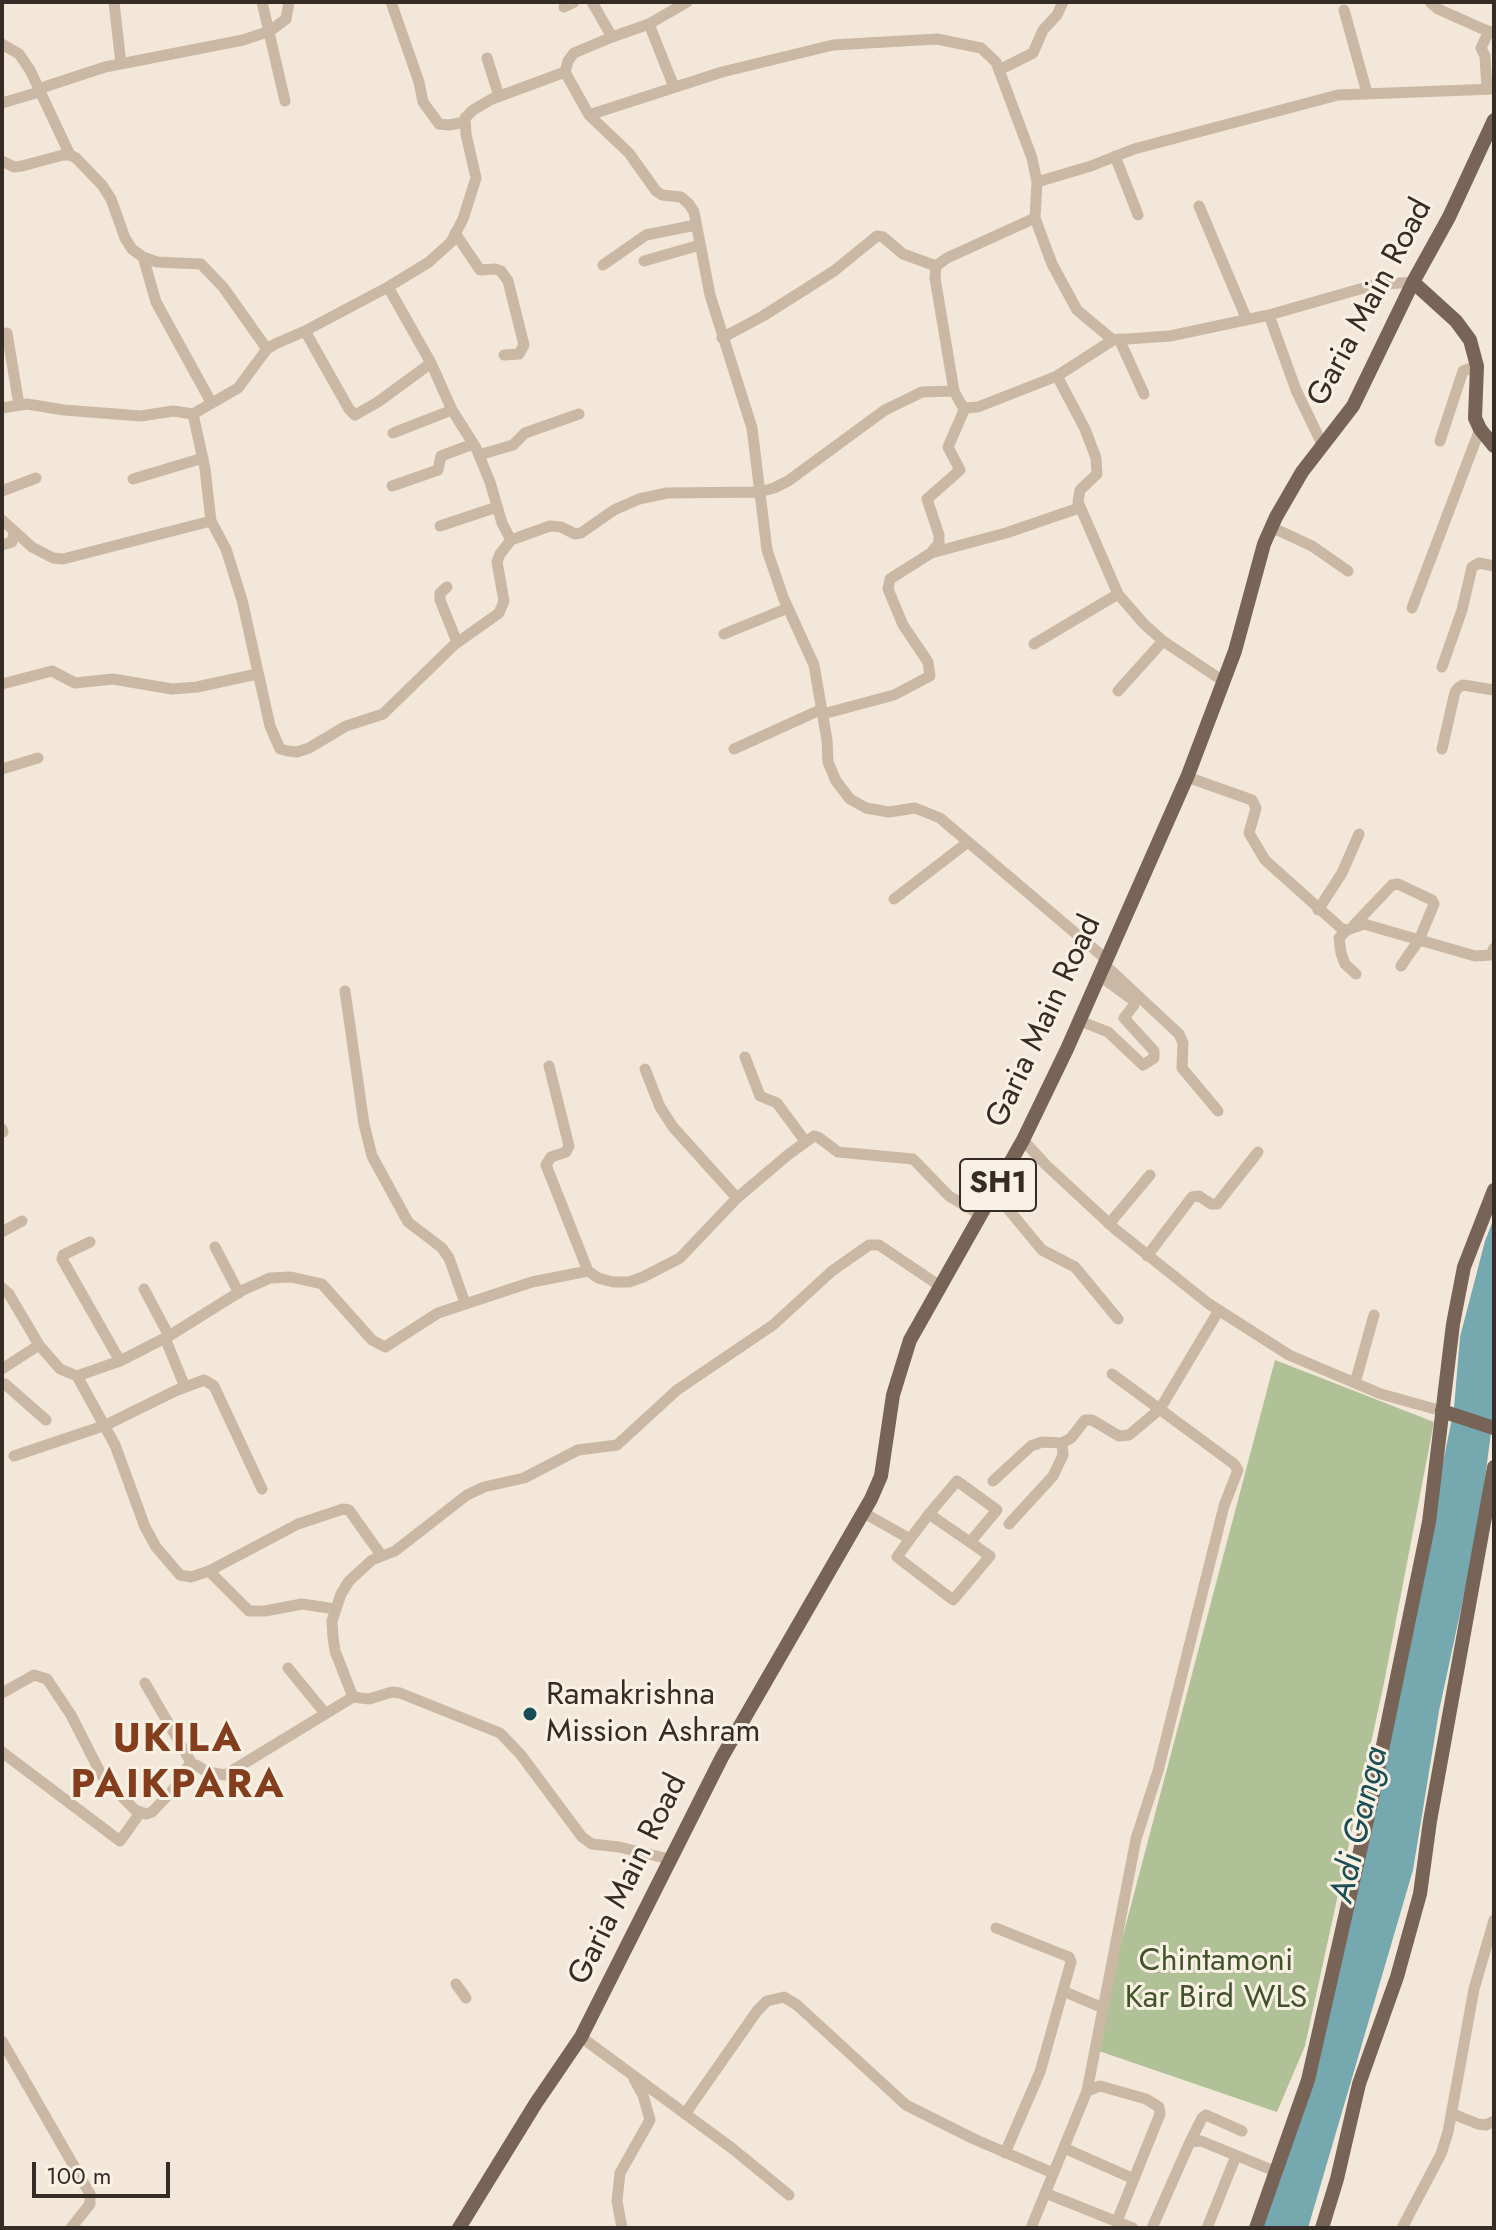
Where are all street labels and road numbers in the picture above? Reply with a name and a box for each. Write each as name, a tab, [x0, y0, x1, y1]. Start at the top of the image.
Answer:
street label: Garia Main Road	[1300, 193, 1442, 413]
street label: Garia Main Road	[979, 910, 1111, 1134]
road number: SH1	[960, 1159, 1036, 1211]
street label: Garia Main Road	[561, 1768, 697, 1992]

